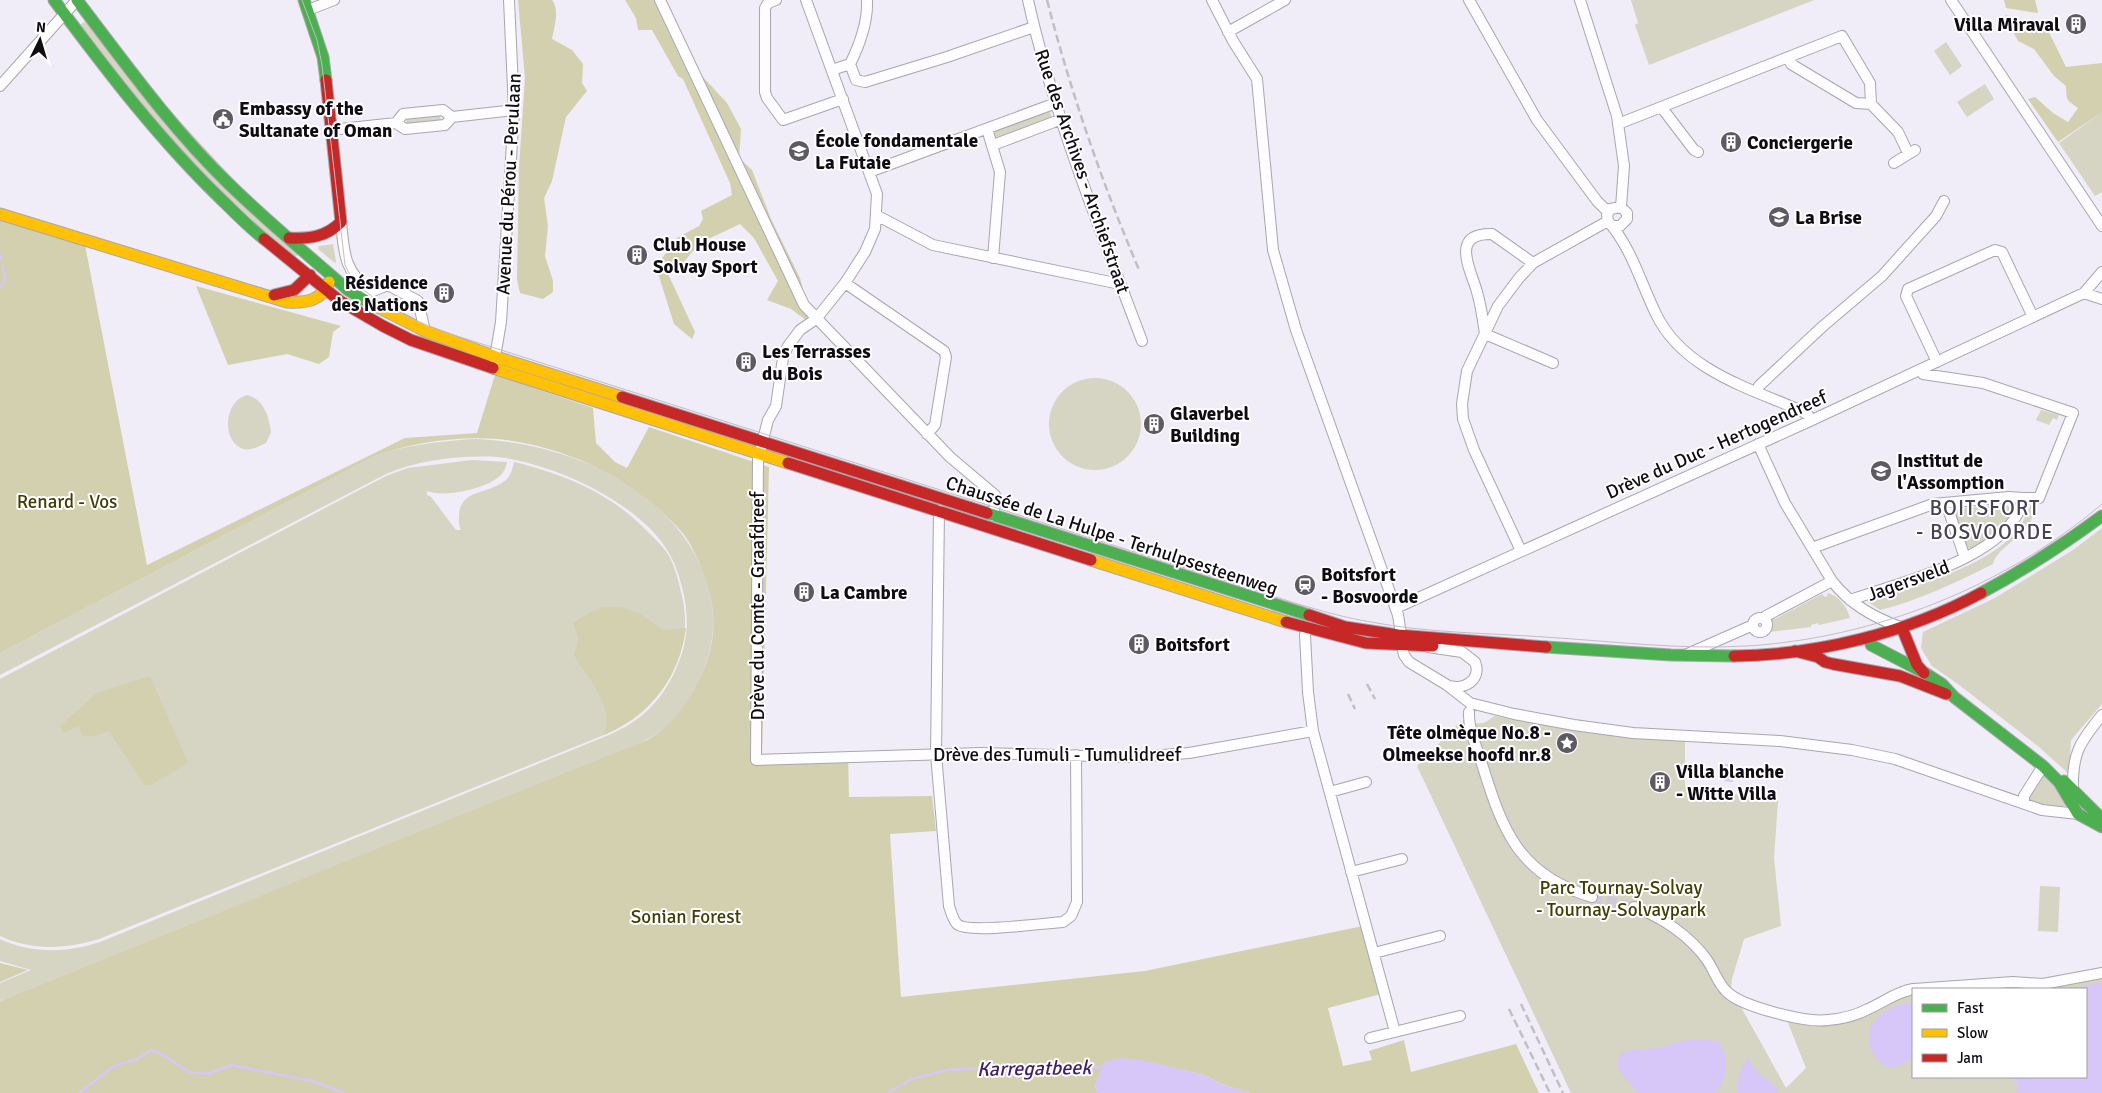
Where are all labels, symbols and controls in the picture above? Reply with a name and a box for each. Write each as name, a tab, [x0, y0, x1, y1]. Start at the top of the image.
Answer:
building icon: Villa Miraval	[2064, 12, 2088, 36]
place label: Villa Miraval	[1954, 13, 2060, 37]
north arrow	[15, 15, 65, 65]
text: N	[35, 19, 47, 36]
street label: Rue des Archives - Archiefstraat	[1029, 46, 1135, 297]
street label: Avenue du Pérou - Perulaan	[491, 72, 527, 296]
place label: Embassy of the Sultanate of Oman	[239, 97, 392, 143]
public building icon: Embassy of the Sultanate of Oman	[211, 107, 235, 131]
place label: École fondamentale La Futaie	[815, 129, 978, 175]
building icon: Conciergerie	[1719, 130, 1743, 154]
place label: Conciergerie	[1747, 131, 1853, 155]
school or university icon: École fondamentale La Futaie	[787, 139, 811, 163]
school or university icon: La Brise	[1767, 205, 1791, 229]
place label: La Brise	[1795, 206, 1862, 230]
place label: Club House Solvay Sport	[653, 233, 758, 279]
building icon: Club House Solvay Sport	[625, 243, 649, 267]
place label: Résidence des Nations	[331, 271, 428, 317]
building icon: Résidence des Nations	[432, 281, 456, 305]
place label: Les Terrasses du Bois	[762, 340, 871, 386]
building icon: Les Terrasses du Bois	[734, 350, 758, 374]
street label: Drève du Duc - Hertogendreef	[1602, 385, 1832, 505]
place label: Glaverbel Building	[1170, 402, 1249, 448]
building icon: Glaverbel Building	[1142, 412, 1166, 436]
place label: Institut de l'Assomption	[1897, 449, 2004, 495]
school or university icon: Institut de l'Assomption	[1869, 459, 1893, 483]
street label: Chaussée de La Hulpe - Terhulpsesteenweg	[943, 471, 1281, 601]
park label: Renard - Vos	[17, 490, 117, 514]
street label: Drève du Comte - Graafdreef	[746, 490, 770, 720]
district label: BOITSFORT - BOSVOORDE	[1916, 495, 2054, 545]
street label: Jagersveld	[1864, 555, 1953, 607]
place label: Boitsfort - Bosvoorde	[1321, 563, 1418, 609]
station icon: Boitsfort - Bosvoorde	[1293, 573, 1317, 597]
building icon: La Cambre	[792, 580, 816, 604]
place label: La Cambre	[820, 581, 907, 605]
building icon: Boitsfort	[1127, 632, 1151, 656]
place label: Boitsfort	[1155, 633, 1230, 657]
place label: Tête olmèque No.8 - Olmeekse hoofd nr.8	[1382, 721, 1551, 767]
place icon: Tête olmèque No.8 - Olmeekse hoofd nr.8	[1555, 731, 1579, 755]
street label: Drève des Tumuli - Tumulidreef	[933, 743, 1183, 767]
place label: Villa blanche - Witte Villa	[1676, 760, 1784, 806]
building icon: Villa blanche - Witte Villa	[1648, 770, 1672, 794]
park label: Parc Tournay-Solvay - Tournay-Solvaypark	[1536, 876, 1707, 922]
park label: Sonian Forest	[631, 905, 742, 929]
legend	[1912, 988, 2087, 1078]
text: Fast	[1957, 999, 1984, 1017]
text: Slow	[1957, 1024, 1988, 1042]
text: Jam	[1957, 1049, 1983, 1067]
water label: Karregatbeek	[977, 1055, 1093, 1082]

